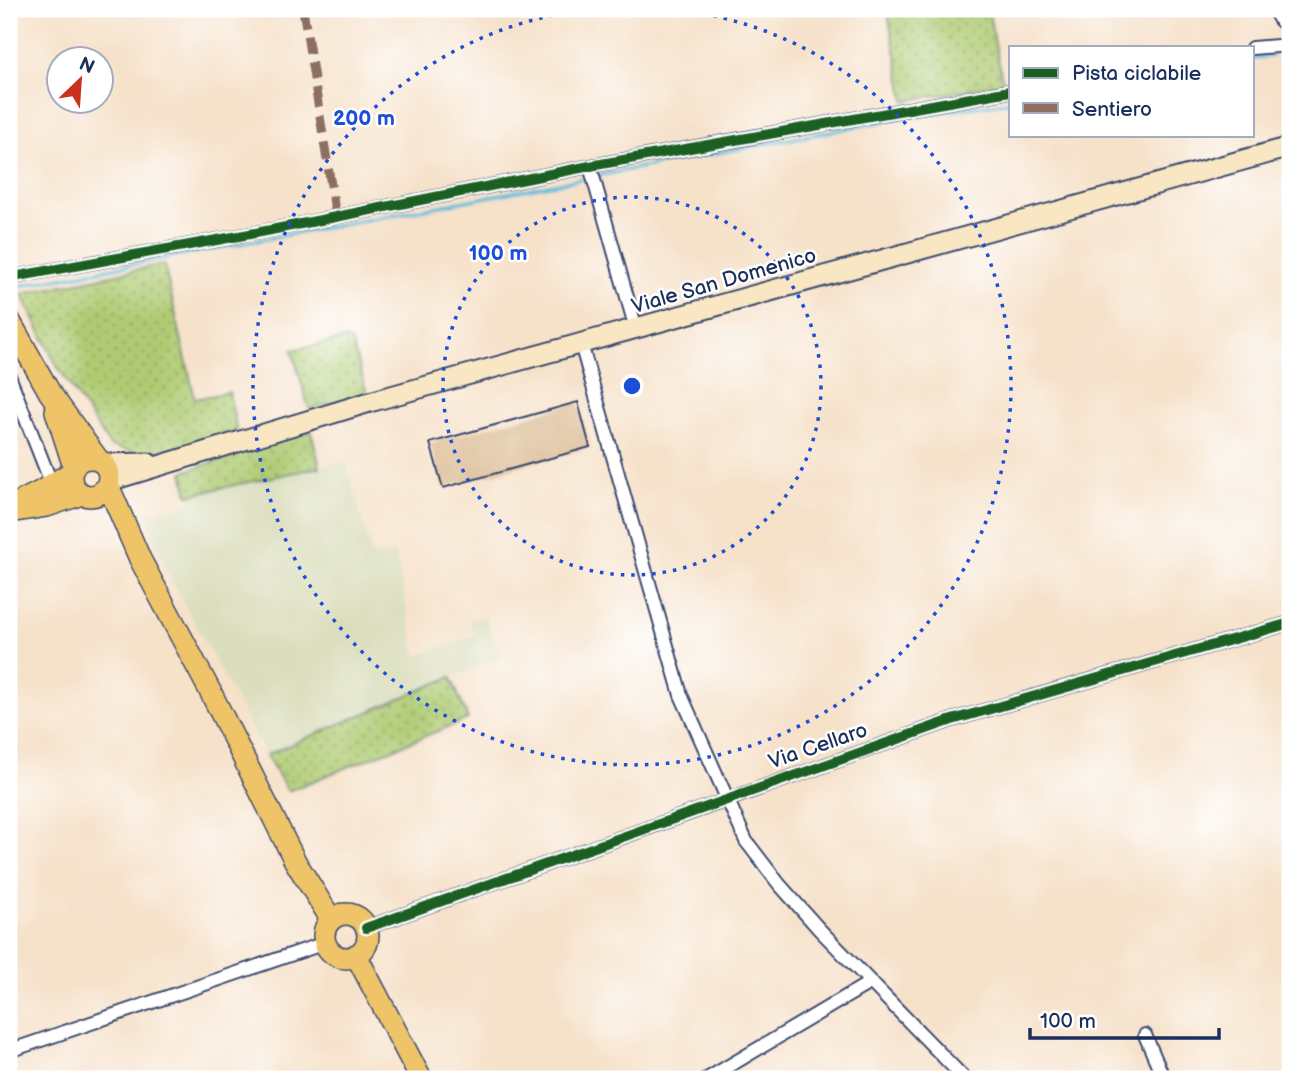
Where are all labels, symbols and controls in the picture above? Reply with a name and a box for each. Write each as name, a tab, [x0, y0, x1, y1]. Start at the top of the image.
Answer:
north arrow	[46, 46, 116, 116]
legend	[1009, 46, 1254, 136]
text: N	[75, 53, 98, 79]
text: Pista ciclabile	[1072, 61, 1201, 86]
text: Sentiero	[1072, 97, 1152, 122]
text: 200 m	[333, 106, 395, 131]
text: 100 m	[469, 241, 527, 266]
street label: Viale San Domenico	[629, 243, 819, 319]
centre of rings	[620, 374, 644, 398]
street label: Via Cellaro	[765, 717, 871, 775]
scale bar	[1030, 997, 1218, 1041]
text: 100 m	[1040, 1009, 1096, 1034]

